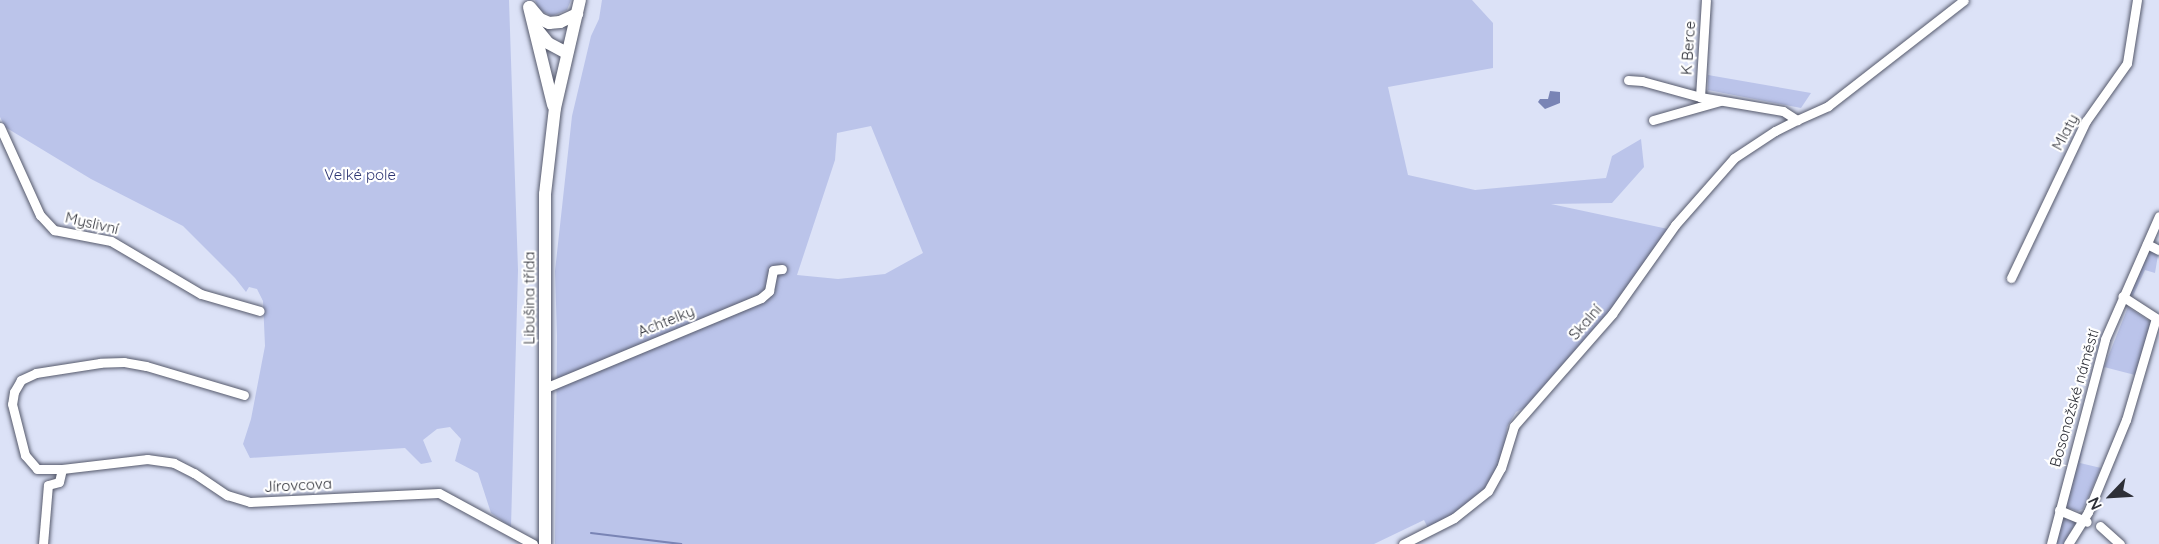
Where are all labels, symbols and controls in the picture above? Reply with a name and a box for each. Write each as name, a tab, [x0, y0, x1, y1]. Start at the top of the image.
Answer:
street label: K Berce	[1677, 20, 1699, 76]
street label: Mlaty	[2048, 111, 2082, 153]
park label: Velké pole	[324, 166, 396, 184]
street label: Myslivní	[64, 208, 120, 238]
street label: Libušina třída	[520, 251, 538, 345]
street label: Skalní	[1565, 301, 1605, 343]
street label: Achtelky	[635, 302, 697, 340]
street label: Bosonožské náměstí	[2046, 327, 2102, 469]
north arrow	[2081, 466, 2141, 526]
street label: Jírovcova	[264, 474, 332, 496]
text: N	[2083, 494, 2106, 513]

